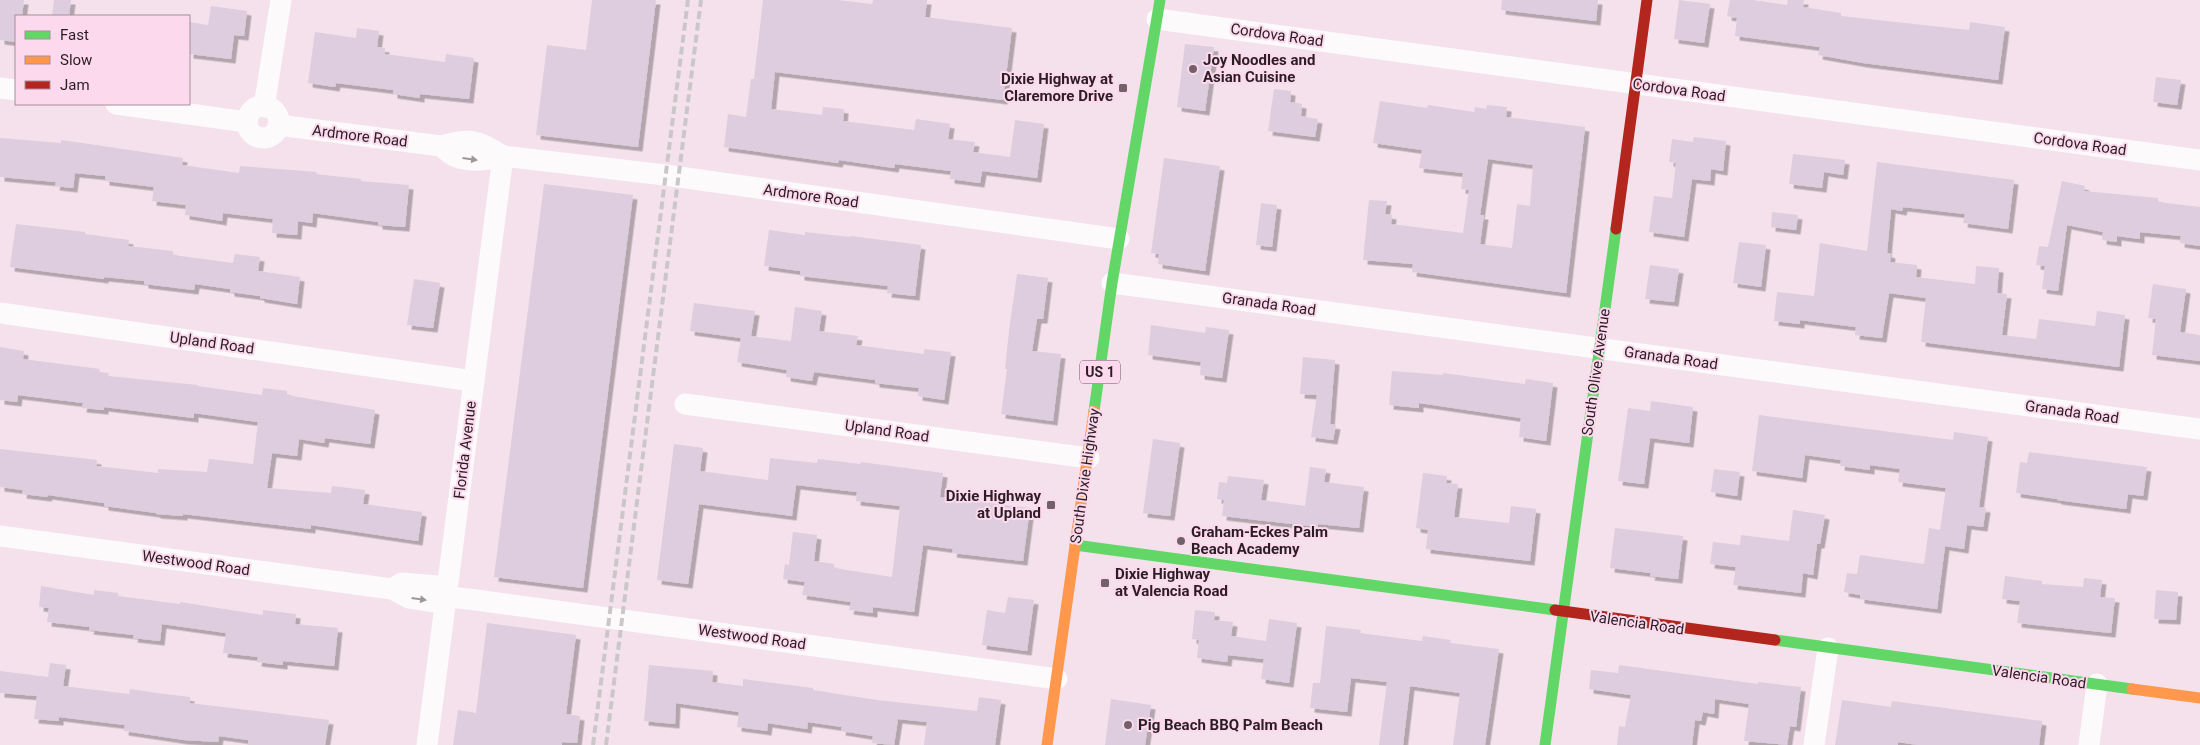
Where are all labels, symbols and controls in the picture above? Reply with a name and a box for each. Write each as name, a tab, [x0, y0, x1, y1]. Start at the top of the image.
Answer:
legend	[15, 15, 190, 105]
street label: Cordova Road	[1229, 20, 1325, 50]
text: Fast	[60, 26, 89, 44]
text: Slow	[60, 51, 92, 69]
place label: Joy Noodles and Asian Cuisine	[1203, 51, 1315, 86]
marker: Joy Noodles and Asian Cuisine	[1187, 63, 1199, 75]
place label: Dixie Highway at Claremore Drive	[1001, 70, 1113, 105]
street label: Cordova Road	[1631, 75, 1727, 105]
text: Jam	[60, 76, 90, 94]
marker: Dixie Highway at Claremore Drive	[1117, 82, 1129, 94]
street label: Ardmore Road	[311, 121, 409, 151]
street label: Cordova Road	[2032, 129, 2128, 159]
one-way arrow	[463, 155, 479, 163]
street label: Ardmore Road	[762, 180, 860, 212]
street label: Granada Road	[1221, 289, 1317, 319]
street label: South Olive Avenue	[1578, 307, 1614, 437]
street label: Upland Road	[169, 328, 255, 358]
street label: Granada Road	[1623, 343, 1719, 373]
road number: US 1	[1080, 361, 1120, 384]
street label: Granada Road	[2024, 397, 2120, 427]
street label: Florida Avenue	[450, 400, 480, 500]
street label: South Dixie Highway	[1067, 407, 1103, 545]
street label: Upland Road	[844, 416, 930, 446]
place label: Dixie Highway at Upland	[946, 487, 1041, 522]
marker: Dixie Highway at Upland	[1045, 499, 1057, 511]
place label: Graham-Eckes Palm Beach Academy	[1191, 523, 1328, 558]
marker: Graham-Eckes Palm Beach Academy	[1175, 535, 1187, 547]
street label: Westwood Road	[141, 547, 251, 579]
place label: Dixie Highway at Valencia Road	[1115, 565, 1228, 600]
marker: Dixie Highway at Valencia Road	[1099, 577, 1111, 589]
one-way arrow	[411, 596, 427, 604]
street label: Valencia Road	[1589, 607, 1685, 639]
street label: Westwood Road	[697, 621, 807, 653]
street label: Valencia Road	[1991, 661, 2087, 693]
place label: Pig Beach BBQ Palm Beach	[1138, 716, 1323, 734]
marker: Pig Beach BBQ Palm Beach	[1122, 719, 1134, 731]

